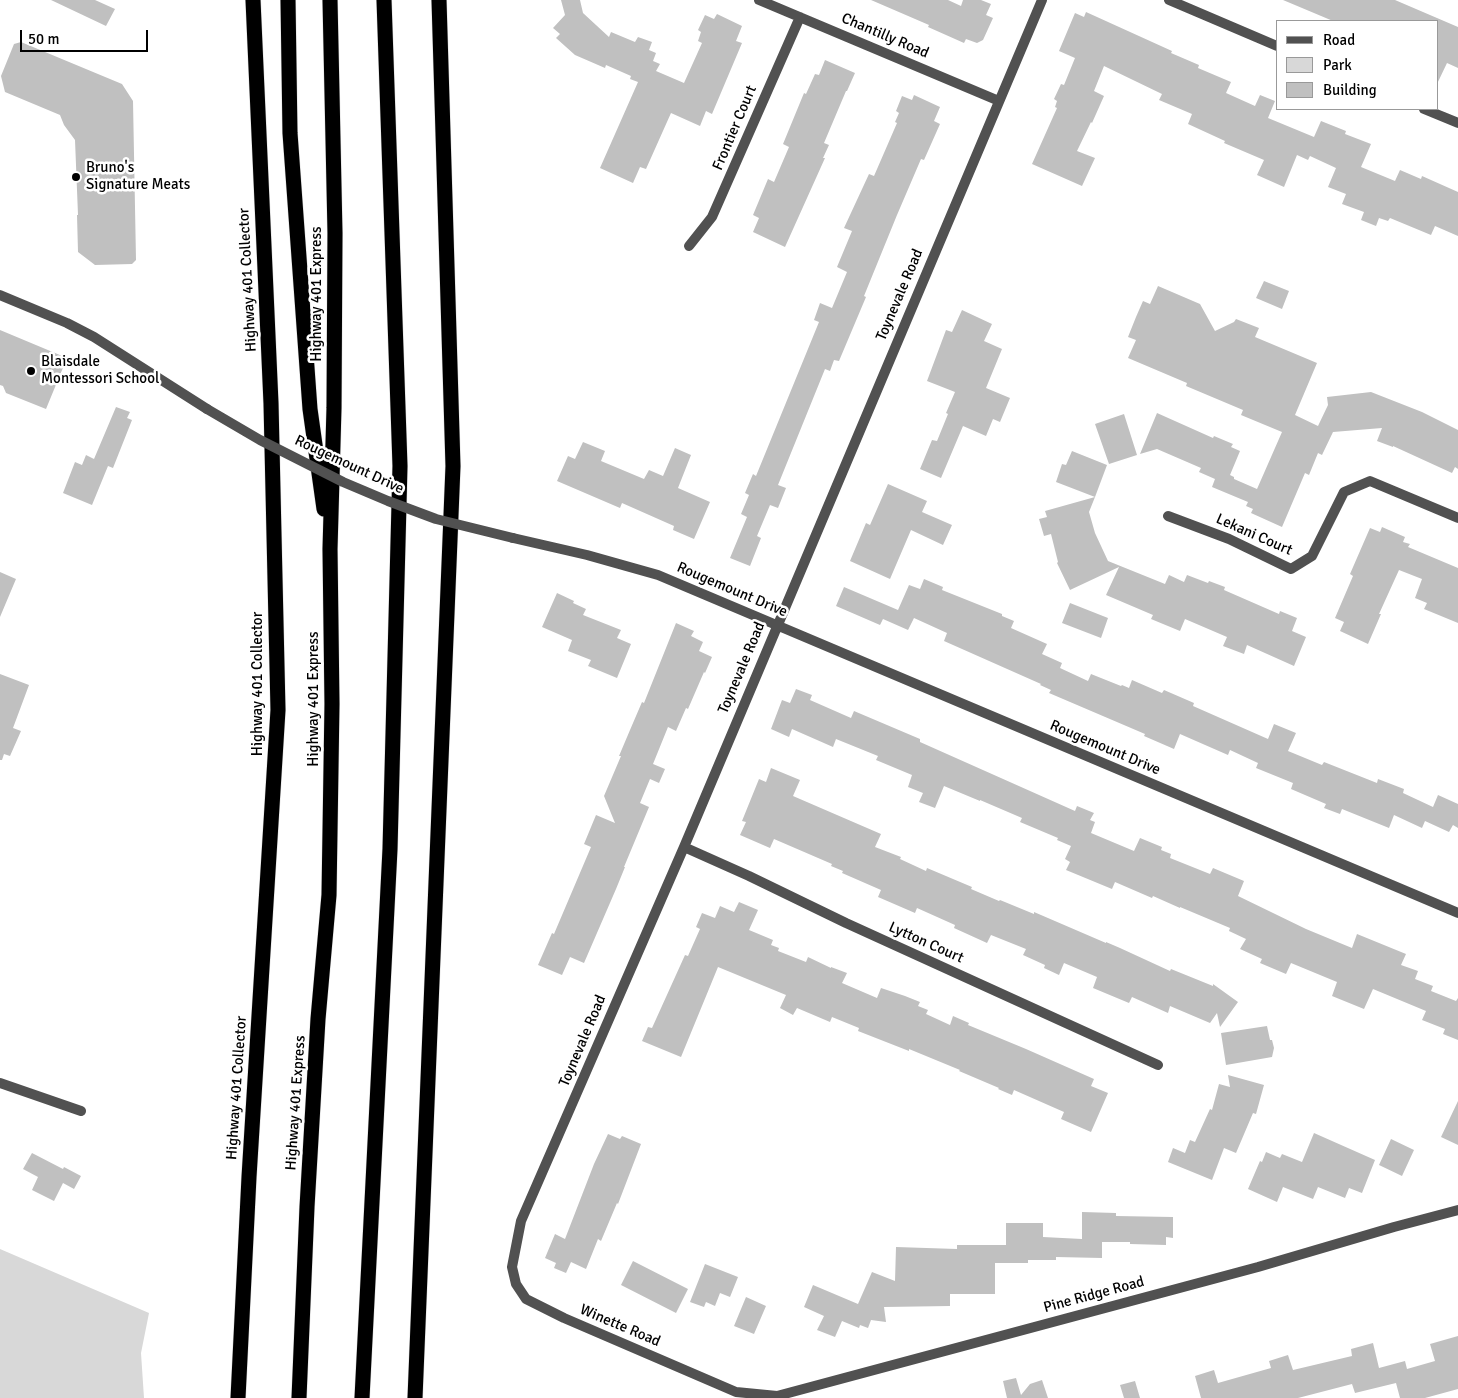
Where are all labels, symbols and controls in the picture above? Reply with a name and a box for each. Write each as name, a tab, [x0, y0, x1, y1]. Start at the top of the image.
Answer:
street label: Chantilly Road	[839, 9, 931, 63]
scale bar	[22, 20, 150, 52]
legend	[1276, 20, 1438, 110]
text: 50 m	[28, 30, 59, 48]
text: Road	[1323, 31, 1355, 49]
text: Park	[1323, 56, 1352, 74]
text: Building	[1323, 81, 1377, 99]
street label: Frontier Court	[709, 83, 761, 173]
place label: Bruno's Signature Meats	[86, 159, 190, 194]
marker: Bruno's Signature Meats	[70, 171, 82, 183]
street label: Highway 401 Collector	[235, 207, 261, 353]
street label: Highway 401 Express	[308, 226, 326, 362]
street label: Toynevale Road	[873, 246, 927, 344]
place label: Blaisdale Montessori School	[41, 353, 159, 388]
marker: Blaisdale Montessori School	[25, 365, 37, 377]
street label: Rougemount Drive	[292, 432, 406, 498]
street label: Lekani Court	[1213, 510, 1295, 560]
street label: Rougemount Drive	[674, 559, 790, 621]
street label: Highway 401 Collector	[249, 612, 267, 756]
street label: Toynevale Road	[715, 619, 769, 717]
street label: Highway 401 Express	[305, 631, 323, 767]
street label: Rougemount Drive	[1047, 717, 1163, 779]
street label: Lytton Court	[886, 919, 966, 967]
street label: Toynevale Road	[556, 992, 610, 1090]
street label: Highway 401 Collector	[223, 1015, 251, 1161]
street label: Highway 401 Express	[282, 1035, 310, 1171]
street label: Pine Ridge Road	[1042, 1273, 1146, 1317]
street label: Winette Road	[577, 1301, 663, 1351]

